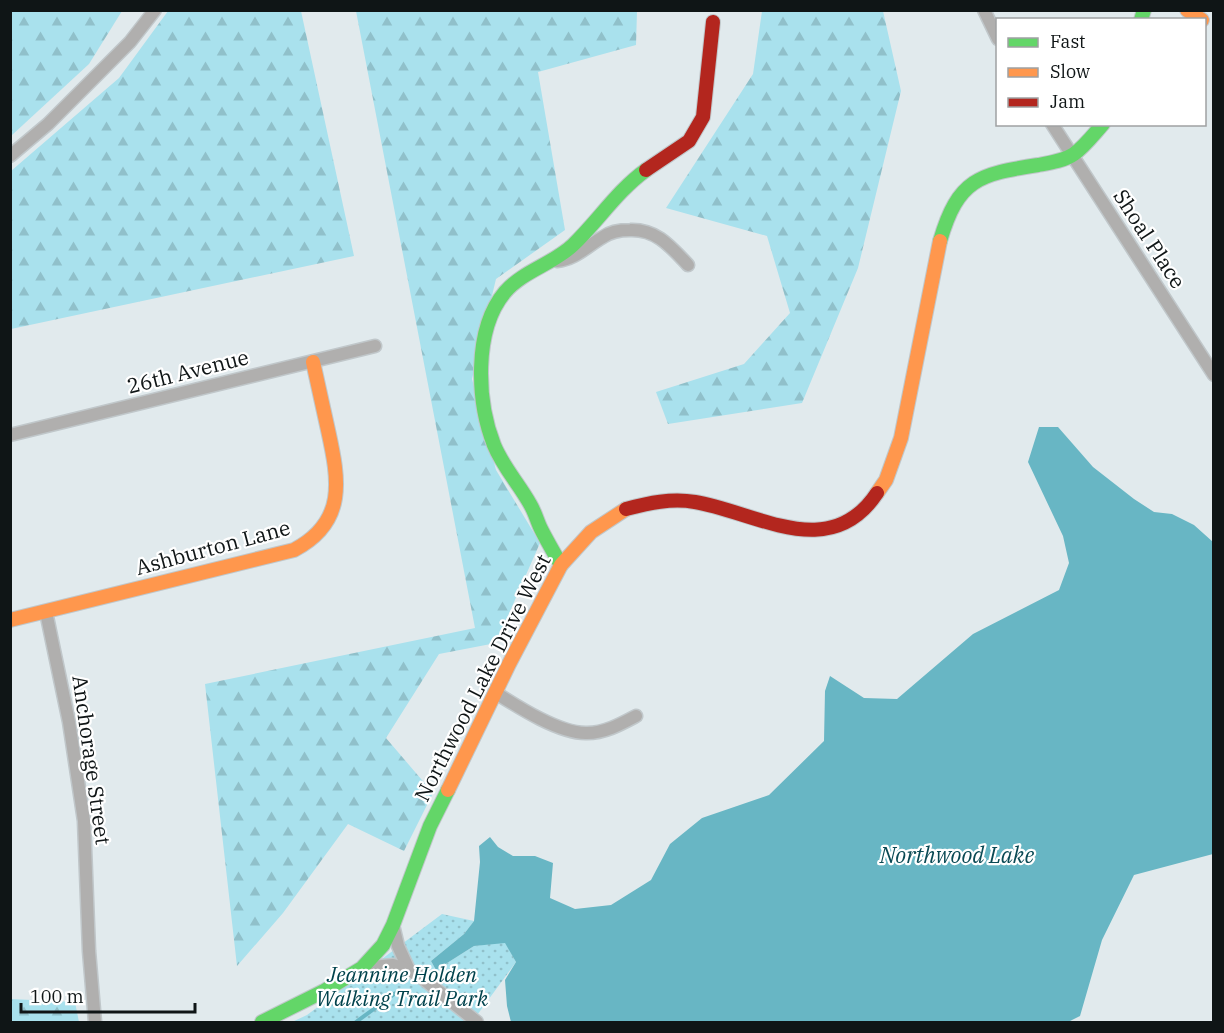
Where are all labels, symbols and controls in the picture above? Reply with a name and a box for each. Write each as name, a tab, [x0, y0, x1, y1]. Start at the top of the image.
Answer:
legend	[996, 18, 1206, 126]
text: Fast	[1050, 30, 1085, 53]
text: Slow	[1050, 60, 1090, 83]
text: Jam	[1050, 90, 1085, 113]
street label: Shoal Place	[1107, 183, 1192, 293]
street label: 26th Avenue	[124, 342, 252, 400]
street label: Ashburton Lane	[132, 513, 293, 581]
street label: Northwood Lake Drive West	[407, 549, 557, 806]
street label: Anchorage Street	[66, 673, 118, 846]
water label: Northwood Lake	[879, 840, 1034, 869]
park label: Jeannine Holden Walking Trail Park	[316, 960, 489, 1012]
scale bar	[21, 976, 195, 1014]
text: 100 m	[30, 985, 84, 1008]

